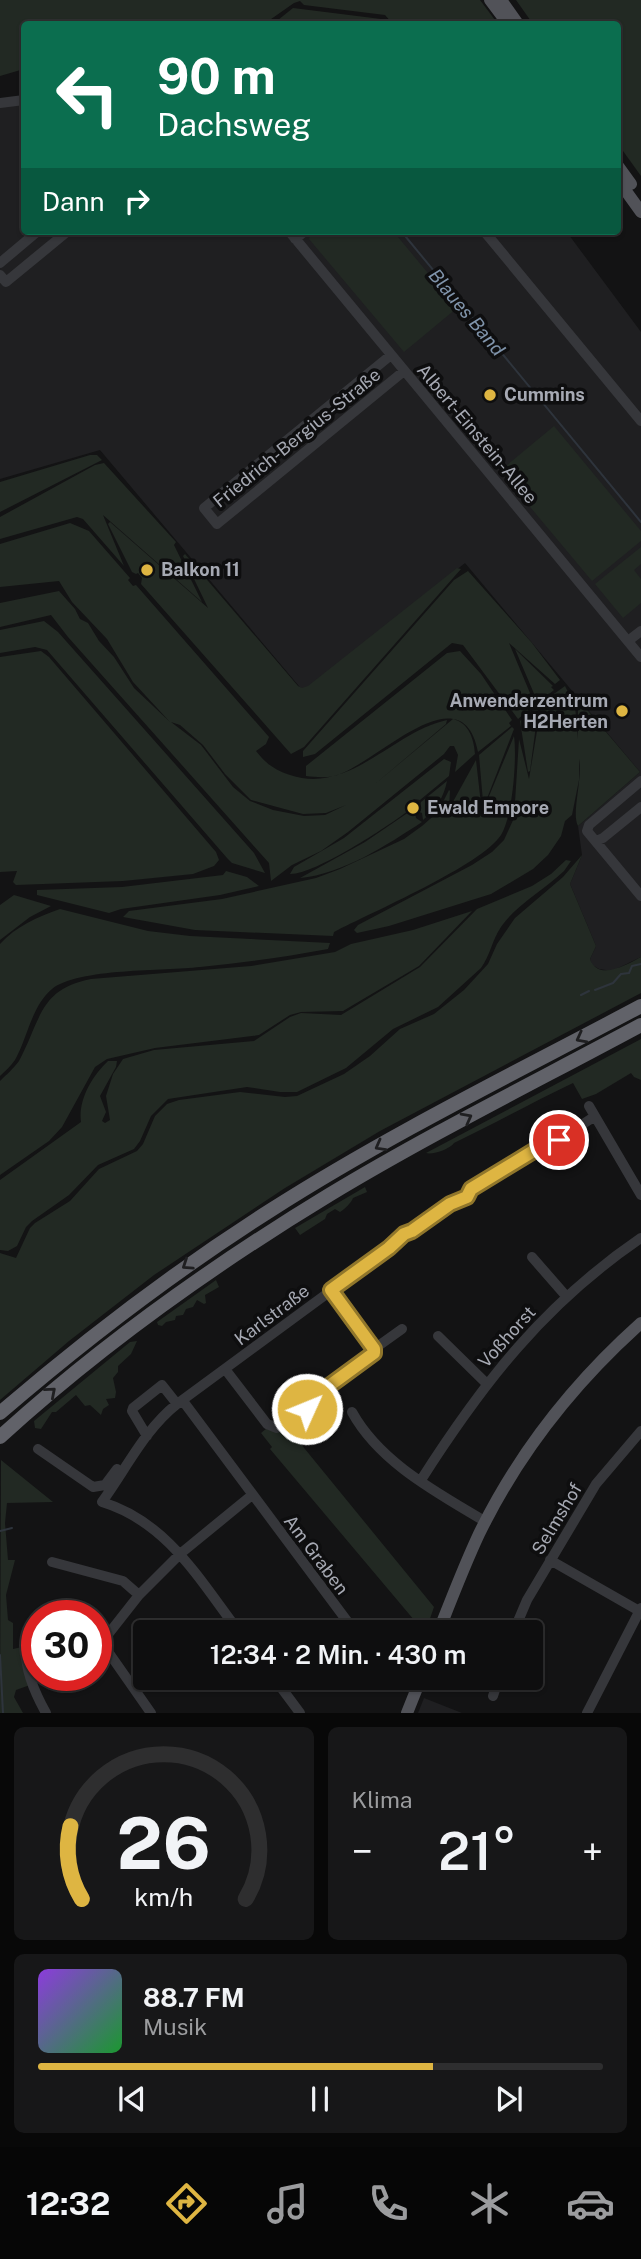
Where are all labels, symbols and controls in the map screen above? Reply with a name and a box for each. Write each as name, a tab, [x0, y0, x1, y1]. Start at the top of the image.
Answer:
text: 90 m	[157, 47, 276, 105]
icon: left	[42, 49, 133, 140]
text: Dachsweg	[157, 106, 311, 143]
icon: right	[118, 182, 156, 220]
text: Dann	[42, 186, 104, 217]
water label: Blaues Band	[424, 264, 510, 360]
street label: Albert-Einstein-Allee	[413, 360, 542, 508]
street label: Friedrich-Bergius-Straße	[209, 364, 385, 512]
place label: Cummins	[504, 384, 585, 405]
marker: Cummins	[482, 387, 498, 403]
place label: Balkon 11	[161, 559, 240, 580]
marker: Balkon 11	[139, 562, 155, 578]
place label: Anwenderzentrum H2Herten	[449, 690, 608, 732]
marker: Anwenderzentrum H2Herten	[614, 703, 630, 719]
place label: Ewald Empore	[427, 797, 549, 818]
marker: Ewald Empore	[405, 800, 421, 816]
one-way arrow	[575, 1029, 588, 1043]
pin	[529, 1110, 589, 1170]
one-way arrow	[460, 1113, 473, 1126]
icon: arrive	[540, 1121, 578, 1159]
one-way arrow	[375, 1137, 388, 1151]
one-way arrow	[182, 1257, 195, 1269]
street label: Karlstraße	[230, 1280, 313, 1349]
street label: Voßhorst	[474, 1302, 540, 1372]
position arrow	[270, 1372, 344, 1446]
one-way arrow	[43, 1388, 56, 1400]
street label: Selmshof	[527, 1479, 586, 1558]
street label: Am Graben	[280, 1511, 353, 1599]
speed limit sign: 30	[21, 1600, 112, 1691]
text: 12:34 · 2 Min. · 430 m	[210, 1639, 466, 1670]
text: Klima	[352, 1786, 412, 1813]
text: 26	[117, 1801, 211, 1886]
text: 21°	[438, 1821, 516, 1882]
text: −	[352, 1829, 373, 1874]
text: +	[582, 1829, 603, 1874]
text: km/h	[134, 1882, 193, 1912]
text: 88.7 FM	[143, 1982, 245, 2013]
text: Musik	[143, 2013, 207, 2040]
icon: previous	[113, 2080, 151, 2118]
icon: pause	[301, 2080, 339, 2118]
icon: next	[490, 2080, 528, 2118]
icon: directions	[162, 2179, 211, 2228]
icon: music	[263, 2179, 312, 2228]
icon: phone	[364, 2179, 413, 2228]
icon: climate	[465, 2179, 514, 2228]
icon: car	[566, 2179, 615, 2228]
text: 12:32	[26, 2185, 110, 2222]

